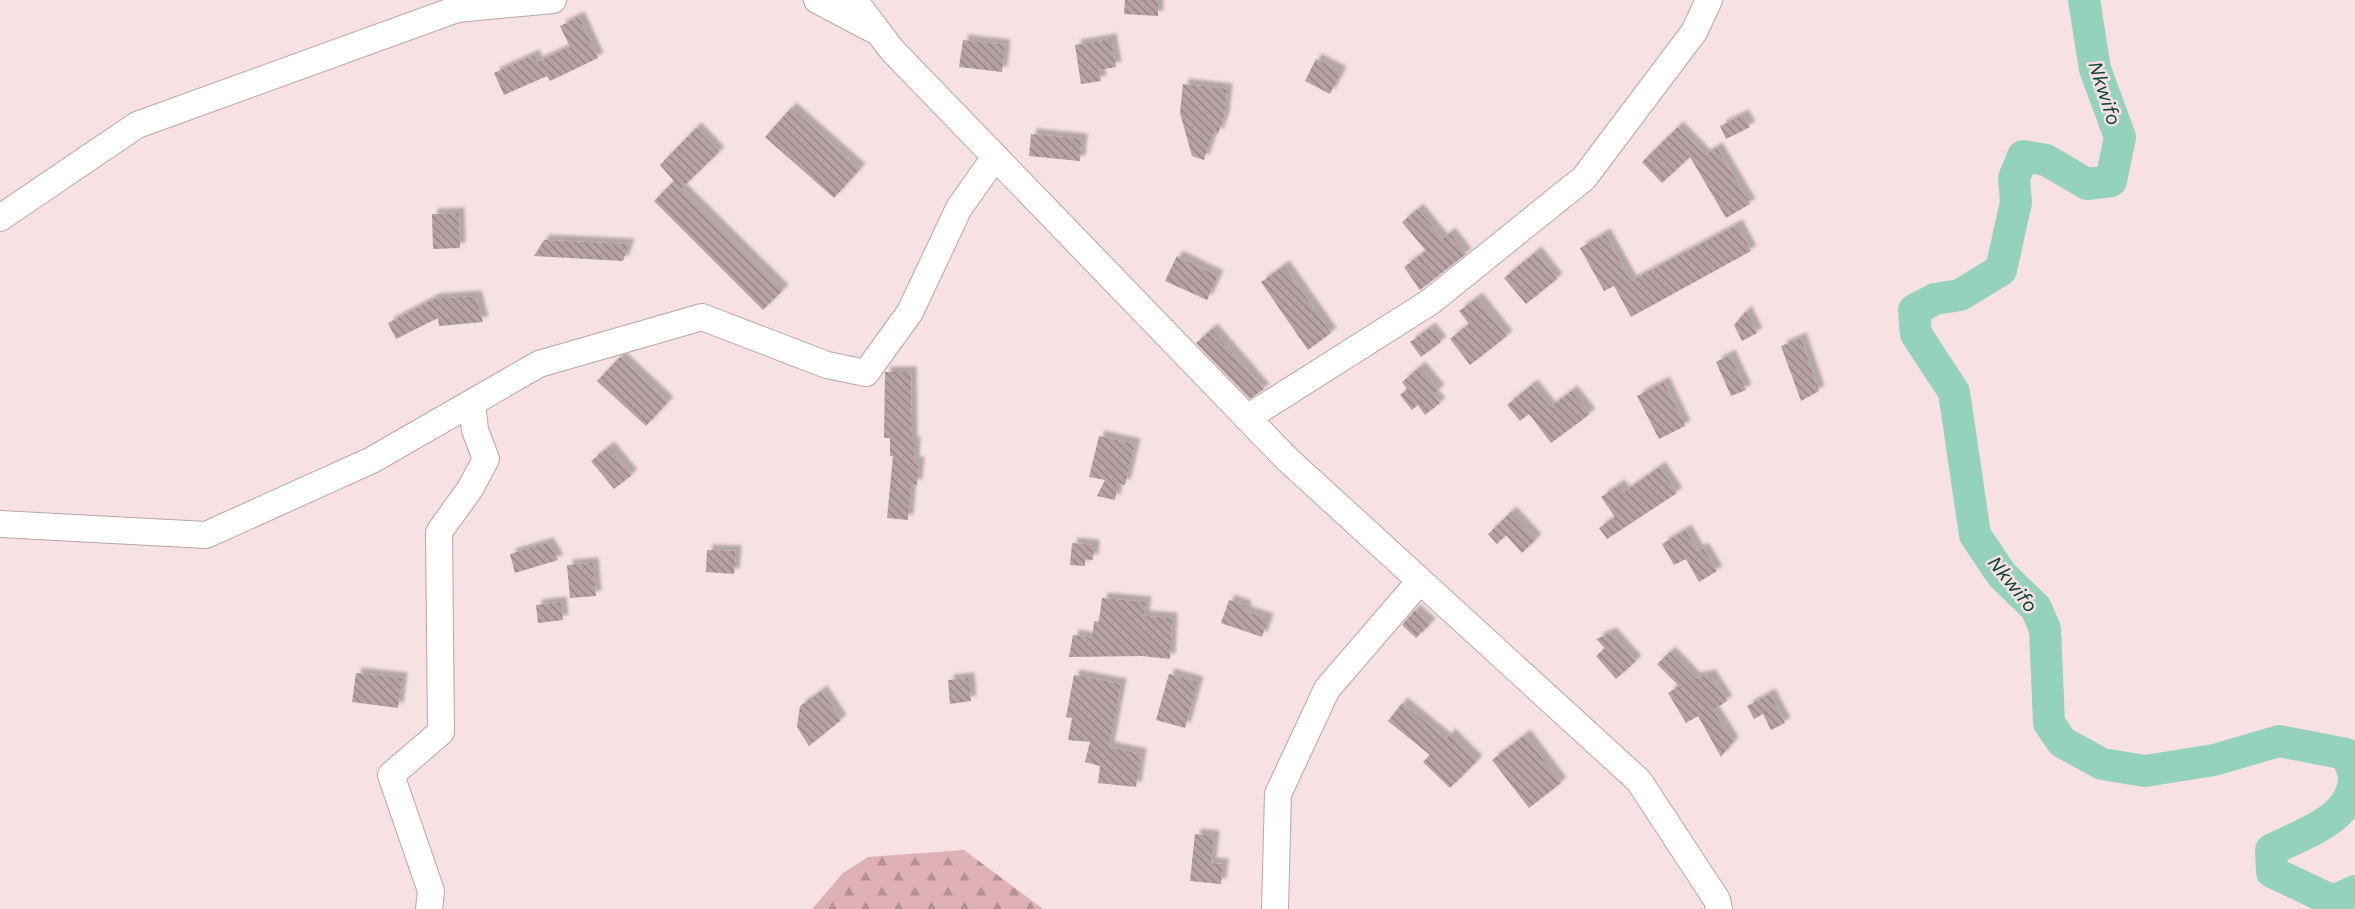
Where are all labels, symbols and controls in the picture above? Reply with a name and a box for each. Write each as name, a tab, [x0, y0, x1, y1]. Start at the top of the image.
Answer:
water label: Nkwifo	[2083, 58, 2127, 128]
water label: Nkwifo	[1983, 551, 2043, 617]

